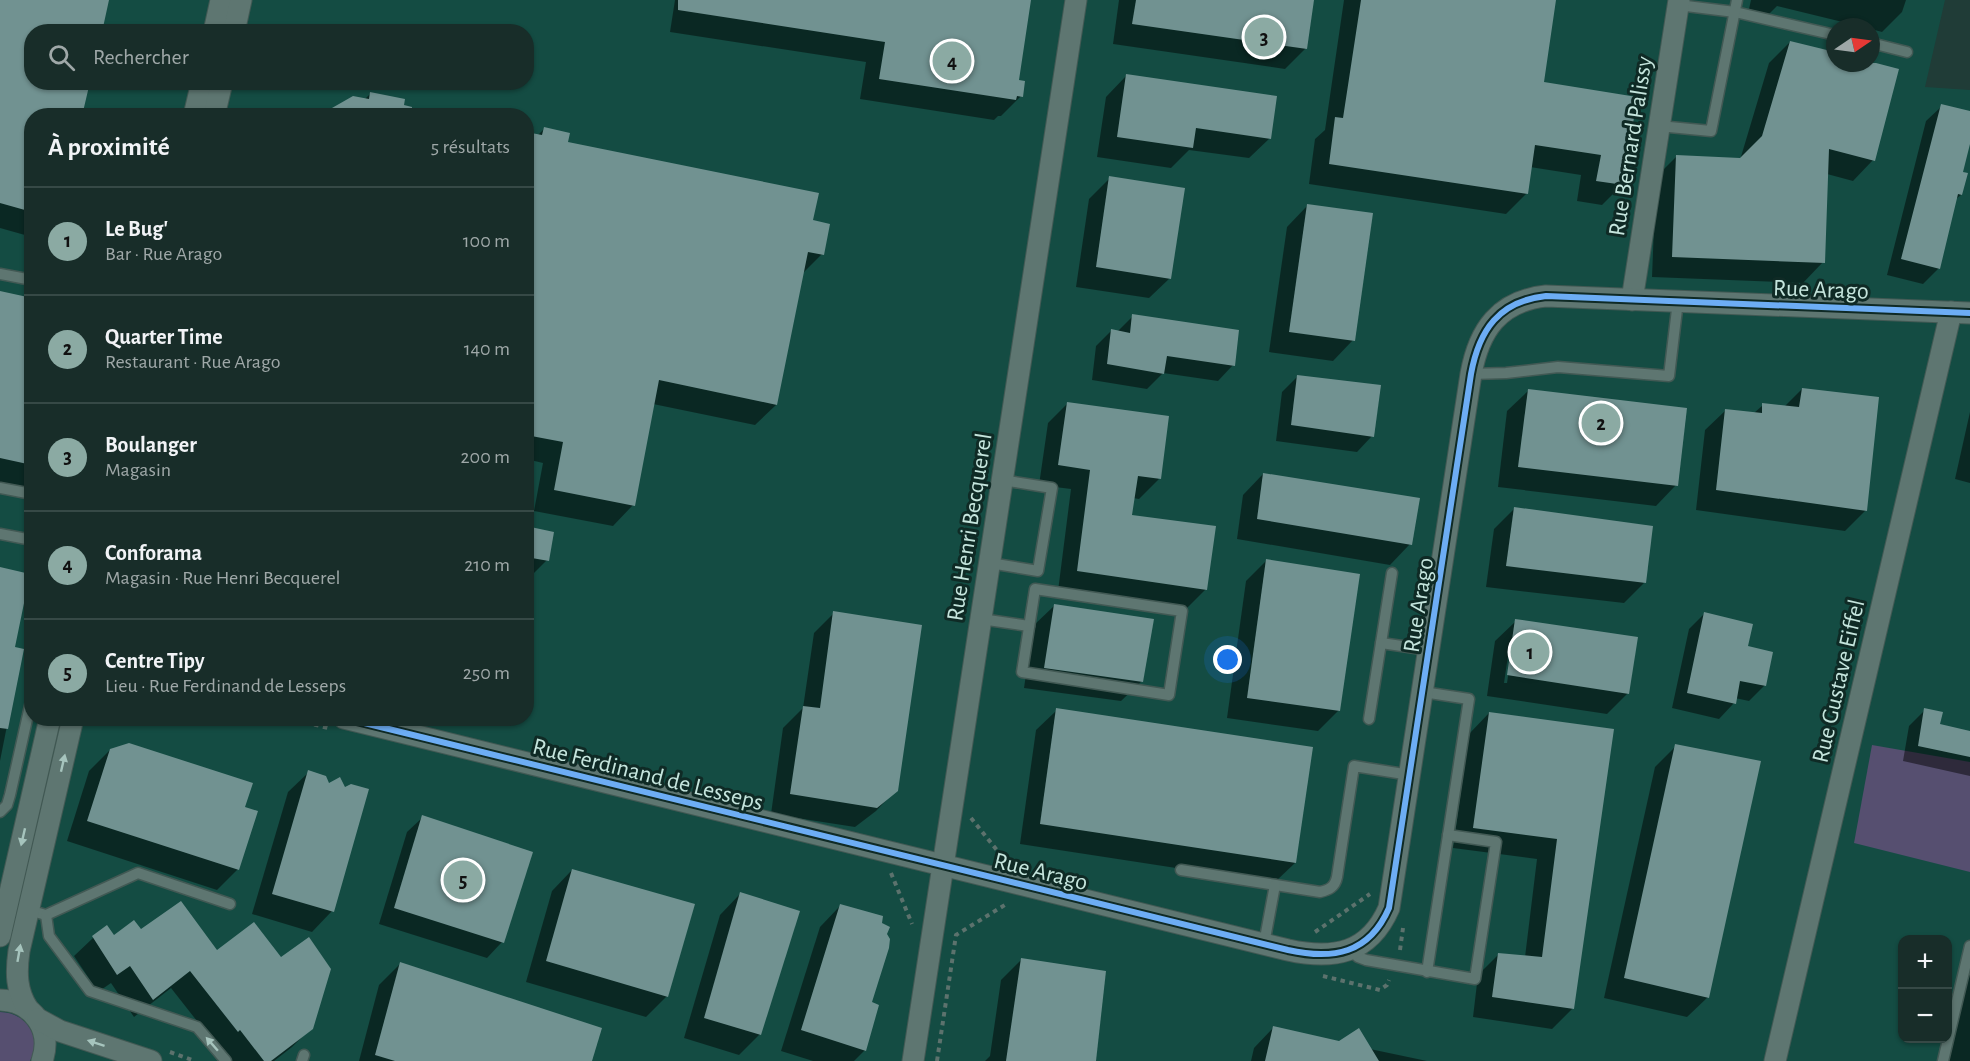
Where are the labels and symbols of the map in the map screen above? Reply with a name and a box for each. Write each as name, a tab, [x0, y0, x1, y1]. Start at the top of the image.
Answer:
pin: 3	[1244, 15, 1284, 60]
north arrow	[1826, 18, 1880, 72]
pin: 4	[932, 38, 972, 84]
street label: Rue Bernard Palissy	[1605, 55, 1657, 238]
street label: Rue Arago	[1773, 276, 1869, 304]
pin: 2	[1582, 400, 1620, 446]
street label: Rue Henri Becquerel	[943, 431, 997, 623]
street label: Rue Arago	[1400, 556, 1438, 654]
street label: Rue Gustave Eiffel	[1809, 597, 1869, 765]
pin: 1	[1510, 630, 1550, 674]
your location	[1213, 645, 1242, 674]
street label: Rue Ferdinand de Lesseps	[530, 735, 766, 815]
one-way arrow	[58, 754, 68, 772]
one-way arrow	[17, 828, 27, 846]
street label: Rue Arago	[991, 849, 1090, 895]
pin: 5	[444, 858, 482, 902]
one-way arrow	[15, 943, 24, 962]
one-way arrow	[87, 1037, 105, 1047]
one-way arrow	[206, 1037, 219, 1052]

